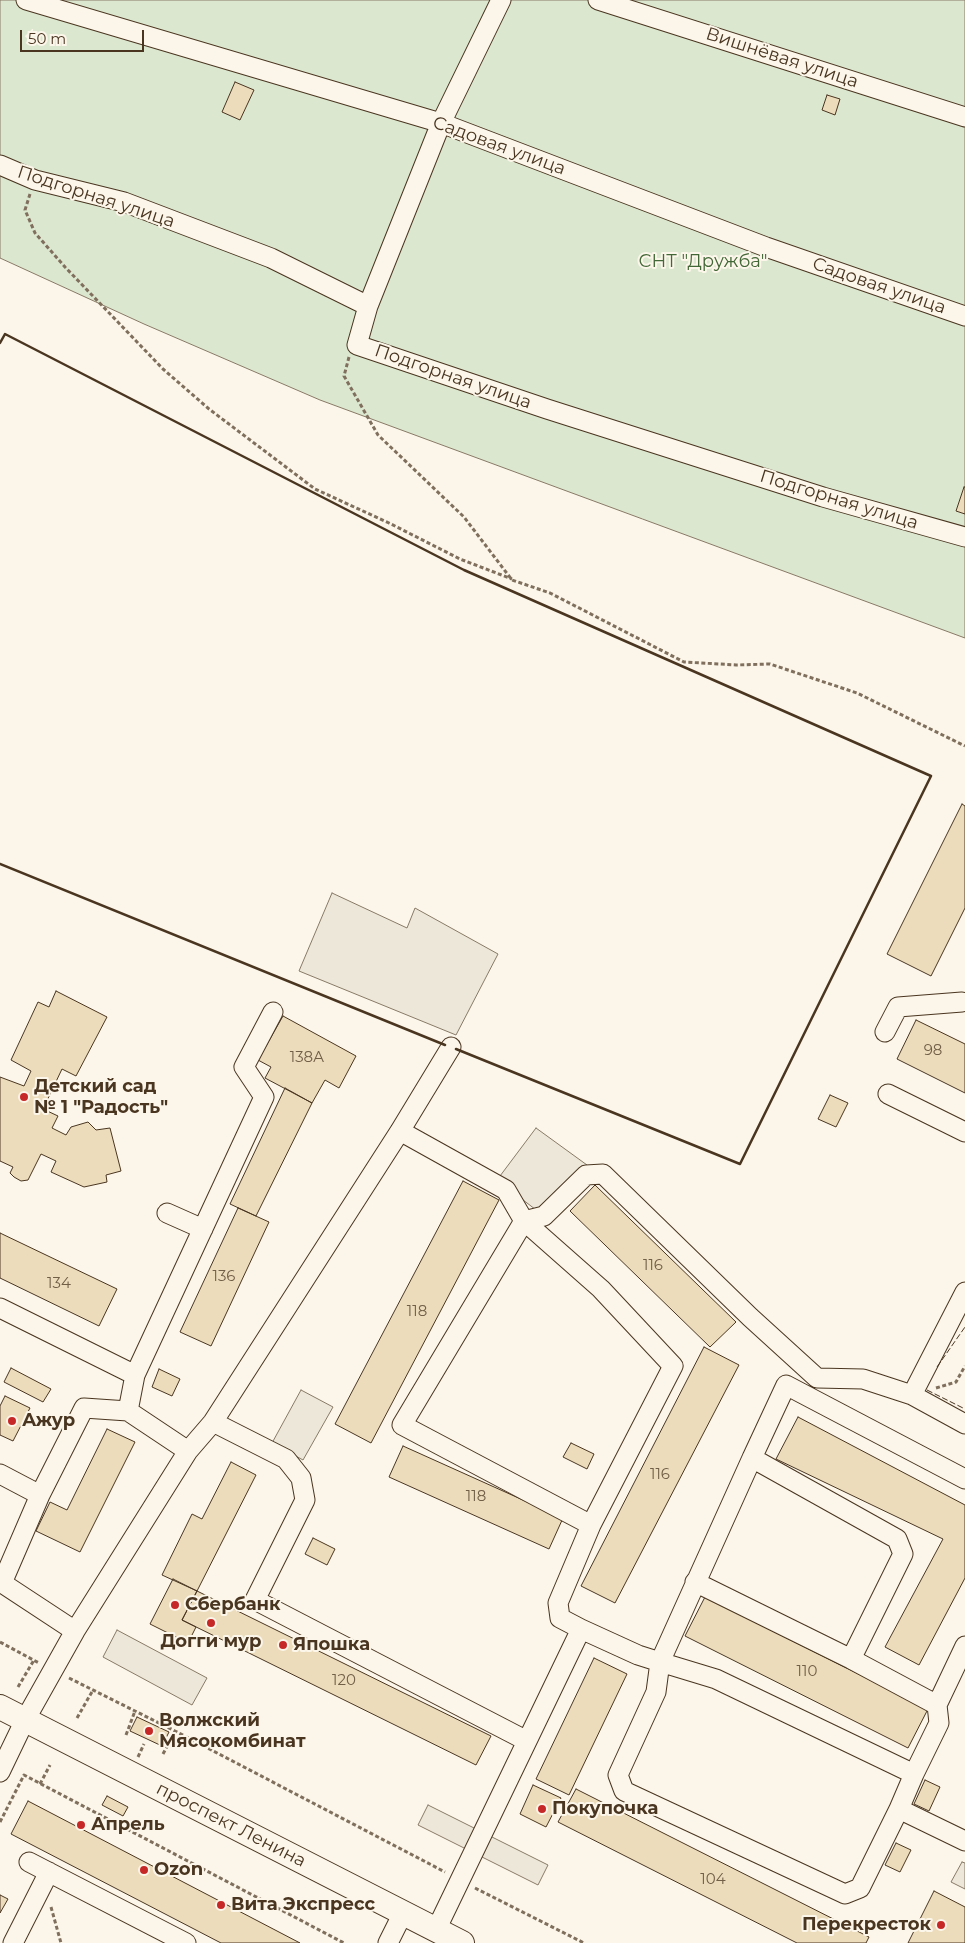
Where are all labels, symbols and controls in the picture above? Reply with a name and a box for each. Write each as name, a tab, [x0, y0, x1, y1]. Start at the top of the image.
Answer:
scale bar	[22, 20, 146, 52]
street label: Вишнёвая улица	[703, 23, 861, 93]
text: 50 m	[28, 29, 66, 48]
street label: Садовая улица	[430, 112, 568, 180]
street label: Подгорная улица	[15, 161, 177, 233]
park label: СНТ "Дружба"	[639, 251, 767, 273]
street label: Садовая улица	[809, 253, 949, 319]
street label: Подгорная улица	[372, 340, 534, 414]
street label: Подгорная улица	[757, 466, 921, 534]
house number: 98	[924, 1042, 942, 1060]
house number: 138А	[290, 1049, 324, 1067]
place label: Детский сад № 1 "Радость"	[34, 1076, 168, 1118]
marker: Детский сад № 1 "Радость"	[18, 1091, 30, 1103]
house number: 116	[643, 1257, 663, 1275]
house number: 136	[212, 1268, 236, 1286]
house number: 134	[47, 1275, 71, 1293]
house number: 118	[407, 1303, 427, 1321]
place label: Ажур	[22, 1410, 75, 1432]
marker: Ажур	[6, 1415, 18, 1427]
house number: 116	[650, 1466, 670, 1484]
house number: 118	[466, 1488, 486, 1506]
place label: Сбербанк	[185, 1594, 281, 1616]
marker: Сбербанк	[169, 1599, 181, 1611]
marker: Догги мур	[205, 1617, 217, 1629]
place label: Догги мур	[160, 1631, 262, 1653]
place label: Япошка	[293, 1634, 370, 1656]
marker: Япошка	[277, 1639, 289, 1651]
house number: 110	[797, 1663, 817, 1681]
house number: 120	[332, 1672, 356, 1690]
place label: Волжский Мясокомбинат	[159, 1710, 306, 1752]
marker: Волжский Мясокомбинат	[143, 1725, 155, 1737]
street label: проспект Ленина	[152, 1778, 310, 1872]
place label: Покупочка	[552, 1798, 658, 1820]
marker: Покупочка	[536, 1803, 548, 1815]
place label: Апрель	[91, 1814, 165, 1836]
marker: Апрель	[75, 1819, 87, 1831]
place label: Ozon	[154, 1859, 203, 1881]
marker: Ozon	[138, 1864, 150, 1876]
house number: 104	[700, 1871, 726, 1889]
place label: Вита Экспресс	[231, 1894, 375, 1916]
marker: Вита Экспресс	[215, 1899, 227, 1911]
place label: Перекресток	[802, 1914, 931, 1936]
marker: Перекресток	[935, 1919, 947, 1931]

